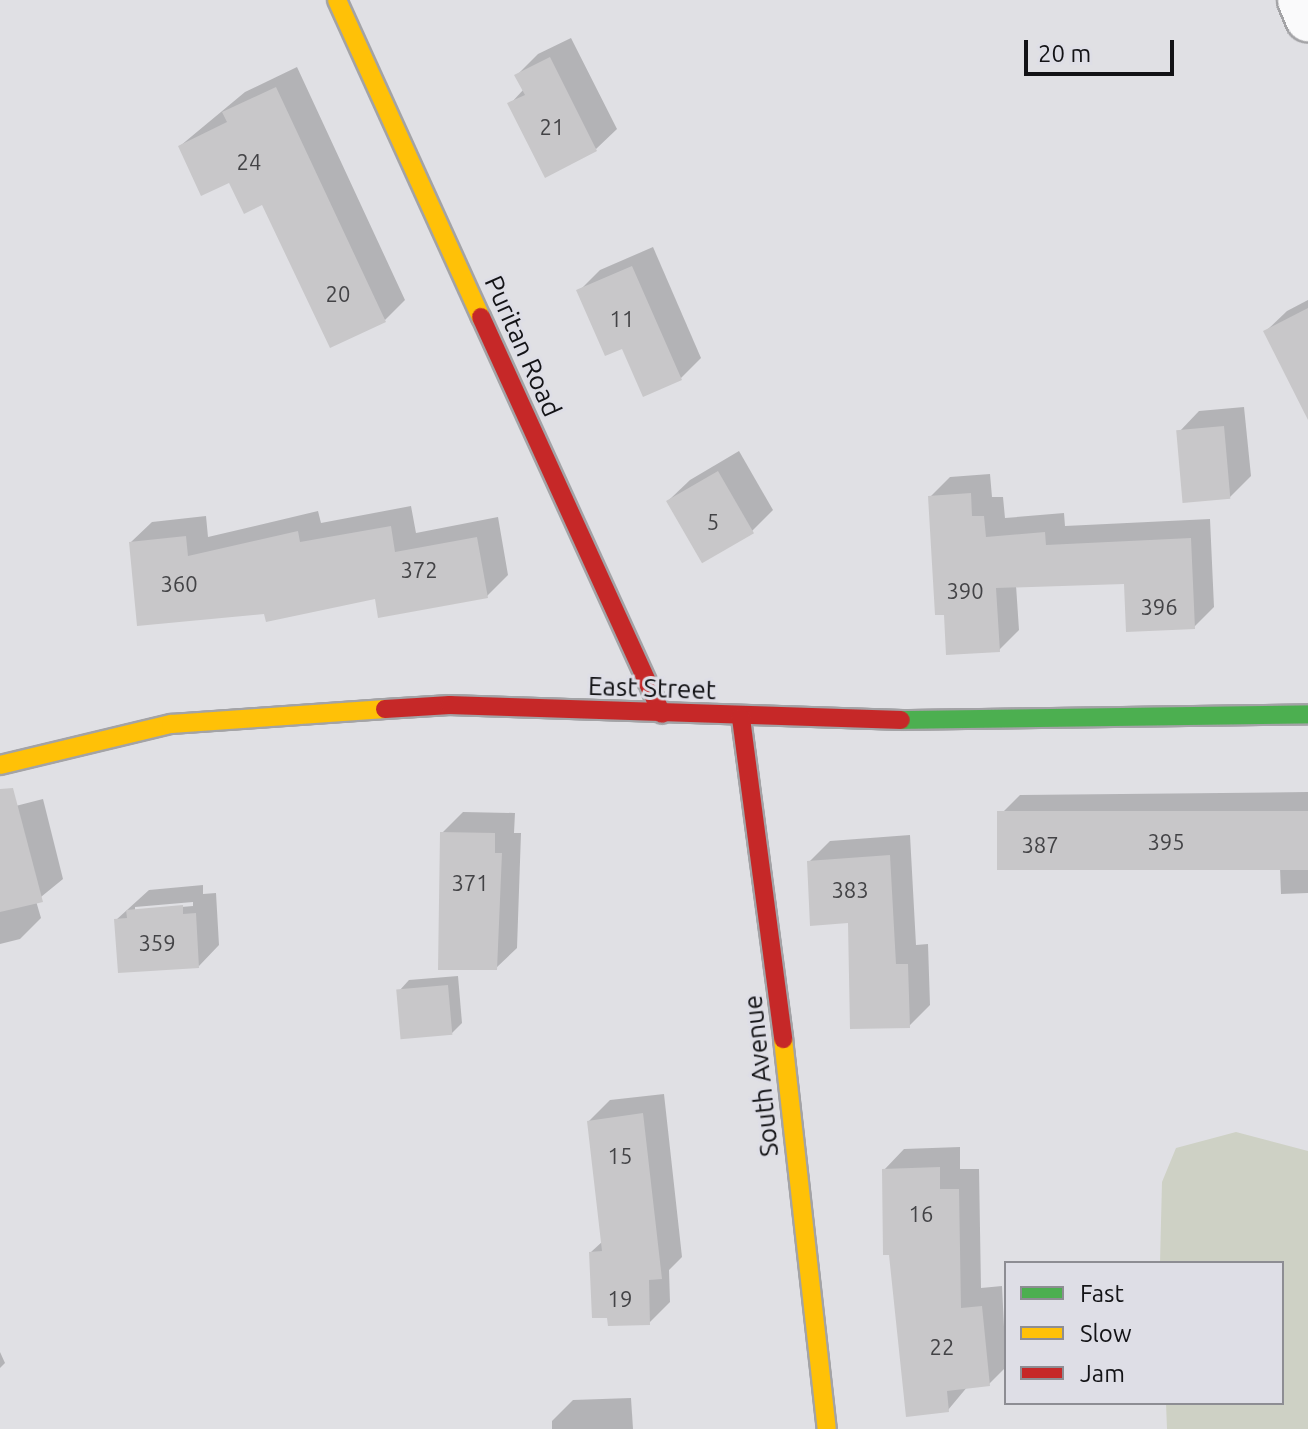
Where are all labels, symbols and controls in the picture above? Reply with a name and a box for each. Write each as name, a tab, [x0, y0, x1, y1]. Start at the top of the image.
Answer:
scale bar	[1028, 24, 1178, 74]
text: 20 m	[1038, 40, 1091, 67]
house number: 21	[540, 114, 564, 140]
house number: 24	[237, 149, 261, 175]
street label: Puritan Road	[478, 271, 568, 421]
house number: 20	[326, 281, 350, 307]
house number: 11	[610, 306, 634, 332]
house number: 5	[707, 509, 719, 535]
house number: 372	[400, 557, 438, 583]
house number: 360	[160, 571, 198, 597]
house number: 390	[946, 578, 984, 604]
house number: 396	[1140, 594, 1178, 620]
street label: East Street	[588, 670, 716, 706]
house number: 395	[1147, 829, 1185, 855]
house number: 387	[1021, 832, 1059, 858]
house number: 371	[451, 870, 489, 896]
house number: 383	[831, 877, 869, 903]
house number: 359	[138, 930, 176, 956]
street label: South Avenue	[737, 994, 785, 1158]
house number: 15	[608, 1143, 632, 1169]
house number: 16	[909, 1201, 933, 1227]
legend	[1004, 1261, 1284, 1405]
text: Fast	[1080, 1280, 1124, 1307]
house number: 19	[608, 1286, 632, 1312]
text: Slow	[1080, 1320, 1132, 1347]
house number: 22	[930, 1334, 954, 1360]
text: Jam	[1080, 1360, 1125, 1387]

